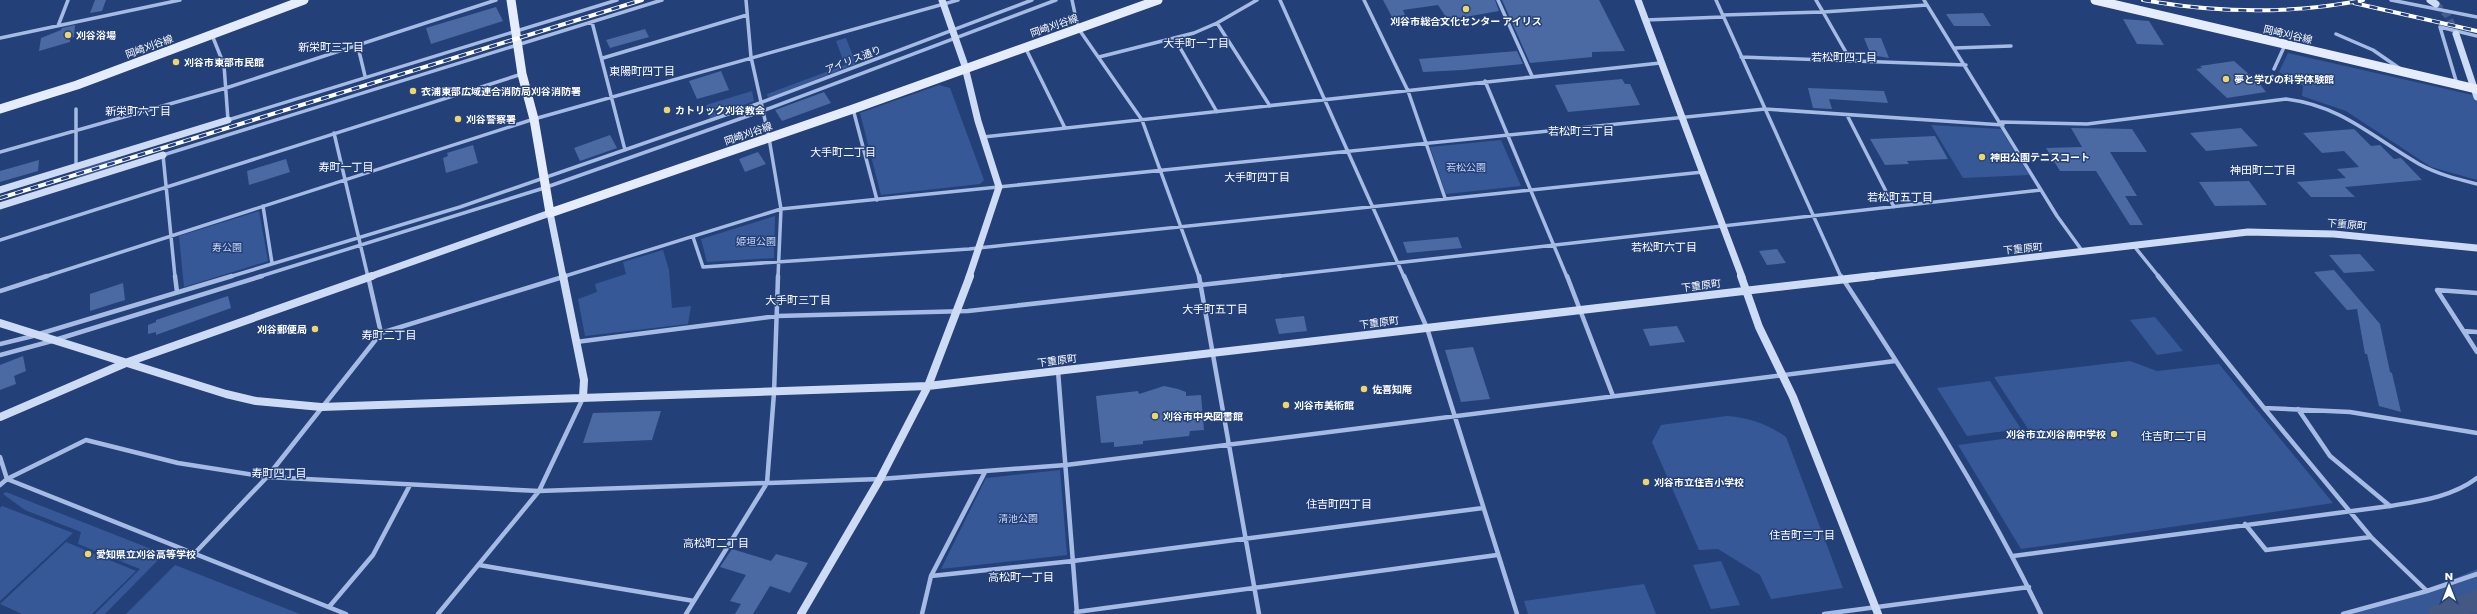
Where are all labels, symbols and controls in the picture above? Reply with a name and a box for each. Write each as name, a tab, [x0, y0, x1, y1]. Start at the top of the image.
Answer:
marker: 刈谷市総合文化センター アイリス	[1461, 4, 1471, 14]
street label: 岡崎刈谷線	[1028, 10, 1080, 41]
place label: 刈谷市総合文化センター アイリス	[1390, 14, 1542, 29]
street label: 岡崎刈谷線	[2262, 22, 2314, 47]
place label: 刈谷浴場	[76, 28, 116, 43]
marker: 刈谷浴場	[63, 30, 73, 40]
street label: 岡崎刈谷線	[123, 31, 175, 62]
district label: 大手町一丁目	[1163, 35, 1229, 51]
district label: 新栄町三丁目	[298, 39, 364, 55]
street label: アイリス通り	[823, 42, 884, 77]
district label: 若松町四丁目	[1811, 49, 1877, 65]
place label: 刈谷市東部市民館	[184, 55, 264, 70]
marker: 刈谷市東部市民館	[171, 57, 181, 67]
district label: 東陽町四丁目	[609, 63, 675, 79]
place label: 夢と学びの科学体験館	[2234, 72, 2334, 87]
marker: 夢と学びの科学体験館	[2221, 74, 2231, 84]
place label: 衣浦東部広域連合消防局刈谷消防署	[421, 84, 581, 99]
marker: 衣浦東部広域連合消防局刈谷消防署	[408, 86, 418, 96]
district label: 新栄町六丁目	[105, 103, 171, 119]
place label: カトリック刈谷教会	[675, 103, 765, 118]
marker: カトリック刈谷教会	[662, 105, 672, 115]
place label: 刈谷警察署	[466, 112, 516, 127]
marker: 刈谷警察署	[453, 114, 463, 124]
street label: 岡崎刈谷線	[722, 118, 774, 149]
district label: 若松町三丁目	[1548, 123, 1614, 139]
district label: 大手町二丁目	[810, 144, 876, 160]
place label: 神田公園テニスコート	[1990, 150, 2090, 165]
marker: 神田公園テニスコート	[1977, 152, 1987, 162]
district label: 寿町一丁目	[319, 159, 374, 175]
park label: 若松公園	[1446, 160, 1486, 175]
district label: 神田町二丁目	[2230, 162, 2296, 178]
district label: 大手町四丁目	[1224, 169, 1290, 185]
district label: 若松町五丁目	[1867, 189, 1933, 205]
street label: 下重原町	[2326, 215, 2368, 234]
park label: 姫垣公園	[736, 234, 776, 249]
district label: 若松町六丁目	[1631, 239, 1697, 255]
street label: 下重原町	[2002, 239, 2044, 258]
park label: 寿公園	[212, 240, 242, 255]
street label: 下重原町	[1680, 276, 1722, 295]
district label: 大手町三丁目	[765, 292, 831, 308]
district label: 大手町五丁目	[1182, 301, 1248, 317]
street label: 下重原町	[1358, 313, 1400, 332]
place label: 刈谷郵便局	[257, 322, 307, 337]
marker: 刈谷郵便局	[310, 324, 320, 334]
district label: 寿町二丁目	[362, 327, 417, 343]
street label: 下重原町	[1036, 351, 1078, 370]
place label: 佐喜知庵	[1372, 382, 1412, 397]
marker: 佐喜知庵	[1359, 384, 1369, 394]
place label: 刈谷市美術館	[1294, 398, 1354, 413]
marker: 刈谷市美術館	[1281, 400, 1291, 410]
place label: 刈谷市中央図書館	[1163, 409, 1243, 424]
marker: 刈谷市中央図書館	[1150, 411, 1160, 421]
place label: 刈谷市立刈谷南中学校	[2006, 427, 2106, 442]
district label: 住吉町二丁目	[2141, 428, 2207, 444]
marker: 刈谷市立刈谷南中学校	[2109, 429, 2119, 439]
district label: 寿町四丁目	[252, 465, 307, 481]
place label: 刈谷市立住吉小学校	[1654, 475, 1744, 490]
marker: 刈谷市立住吉小学校	[1641, 477, 1651, 487]
district label: 住吉町四丁目	[1306, 496, 1372, 512]
park label: 清池公園	[998, 511, 1038, 526]
district label: 住吉町三丁目	[1769, 527, 1835, 543]
district label: 高松町二丁目	[683, 535, 749, 551]
place label: 愛知県立刈谷高等学校	[96, 547, 196, 562]
marker: 愛知県立刈谷高等学校	[83, 549, 93, 559]
north arrow	[2429, 566, 2469, 606]
text: N	[2445, 568, 2453, 584]
district label: 高松町一丁目	[988, 569, 1054, 585]

